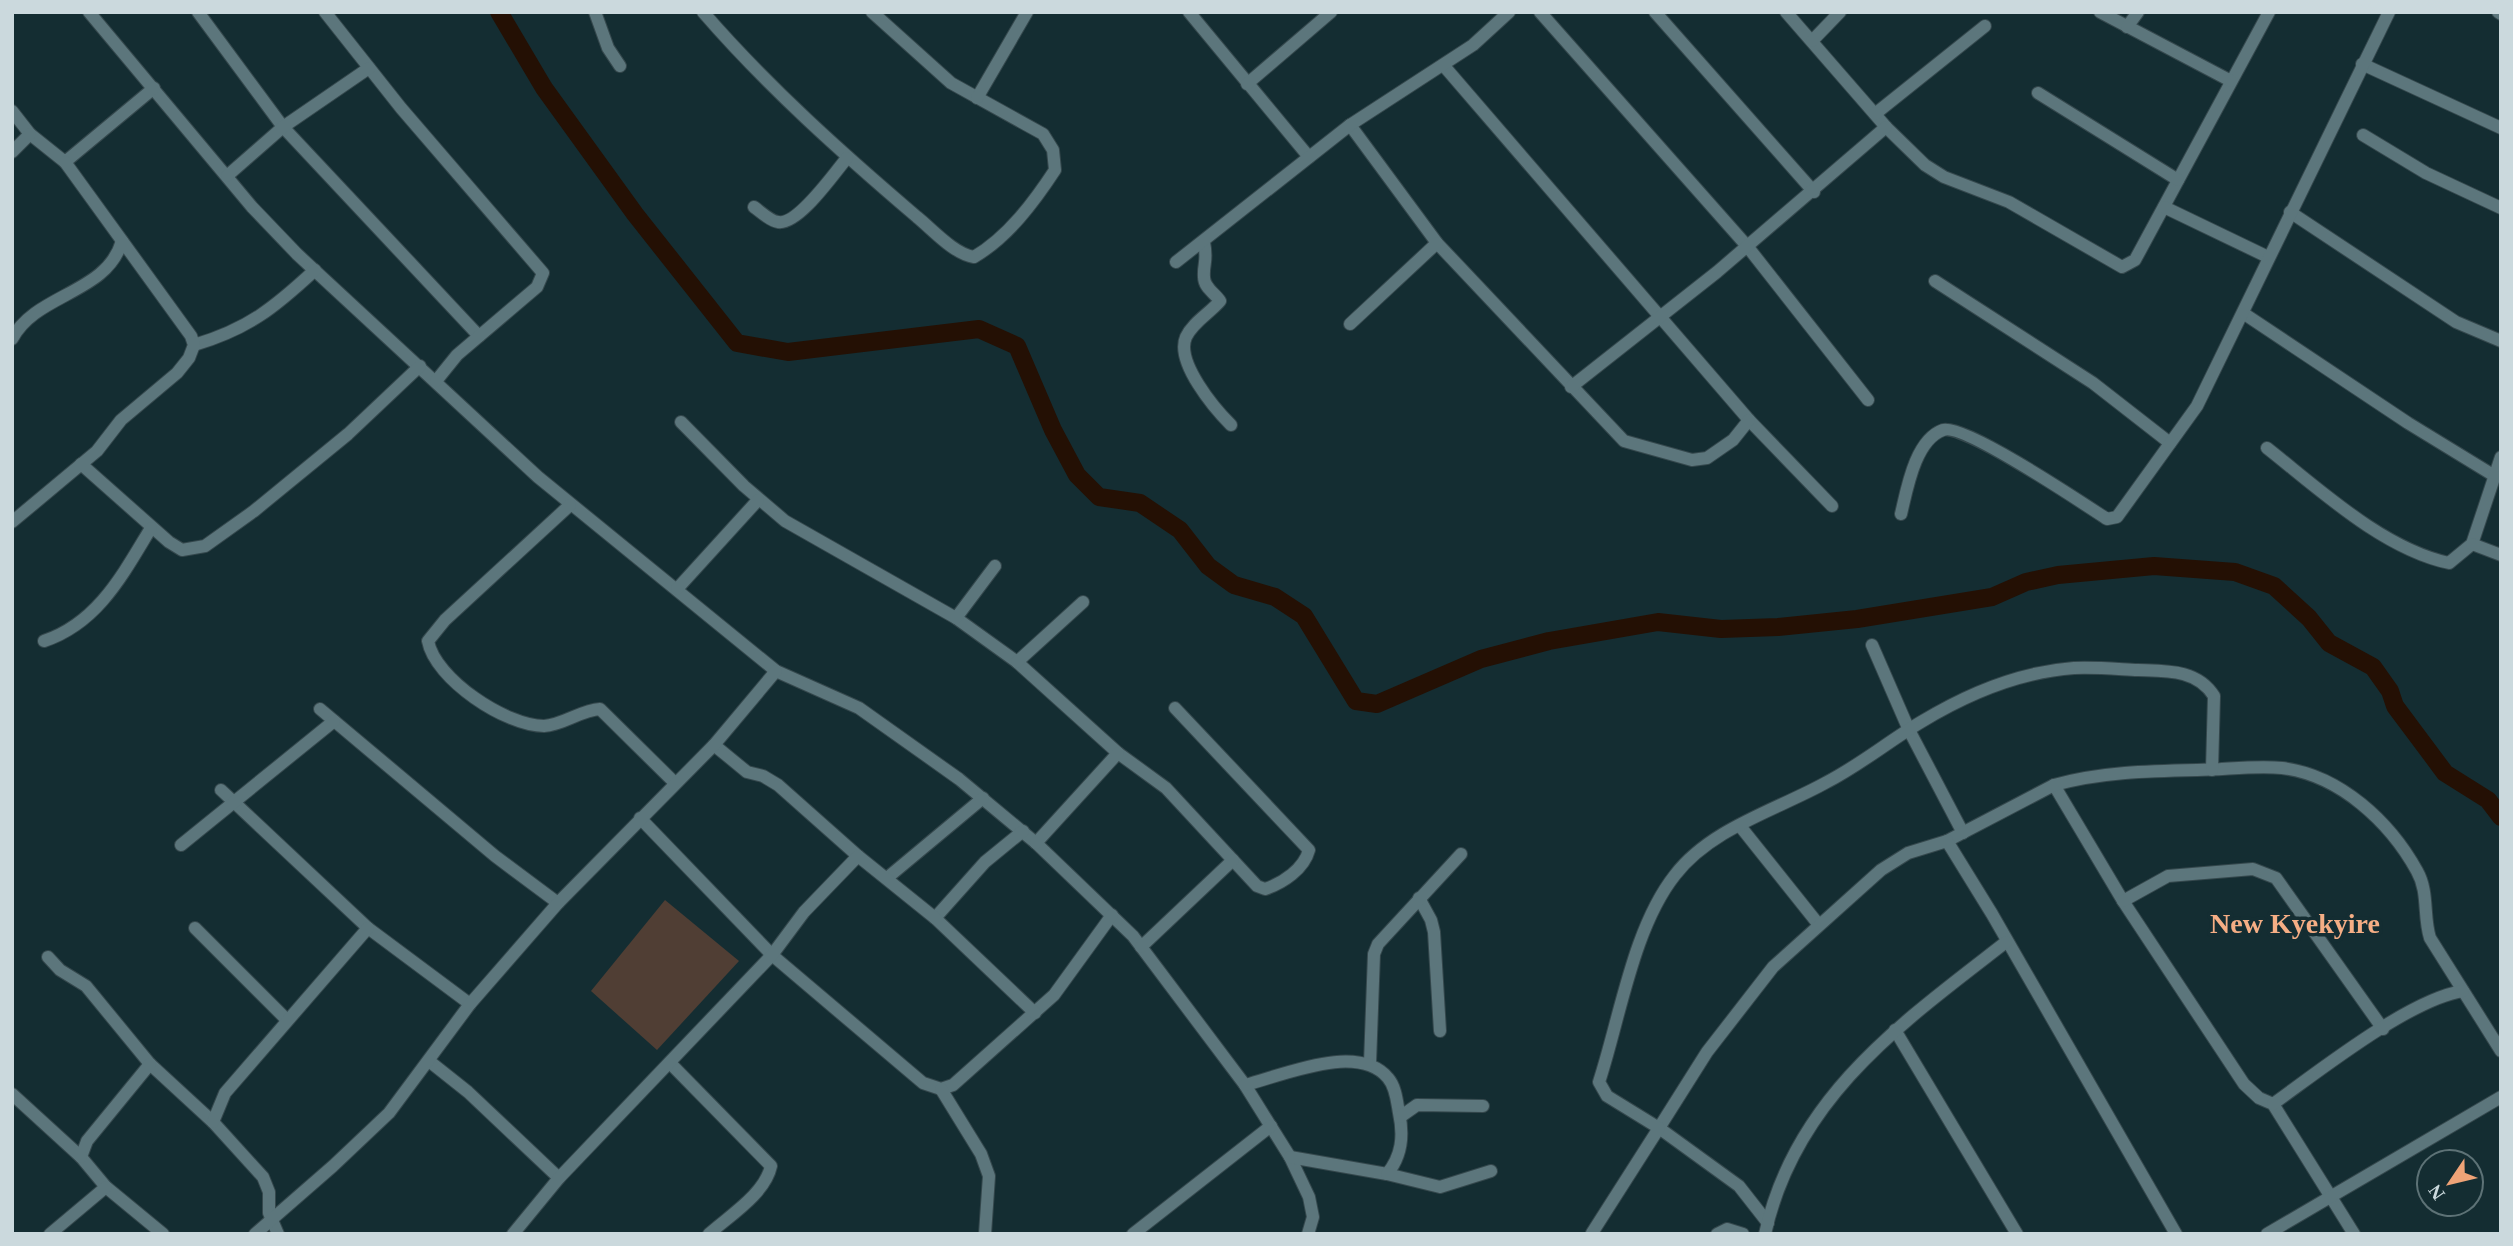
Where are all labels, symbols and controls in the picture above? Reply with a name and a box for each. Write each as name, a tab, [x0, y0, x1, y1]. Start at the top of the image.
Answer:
district label: New Kyekyire	[2210, 908, 2380, 939]
north arrow	[2415, 1148, 2485, 1218]
text: N	[2424, 1181, 2449, 1204]

